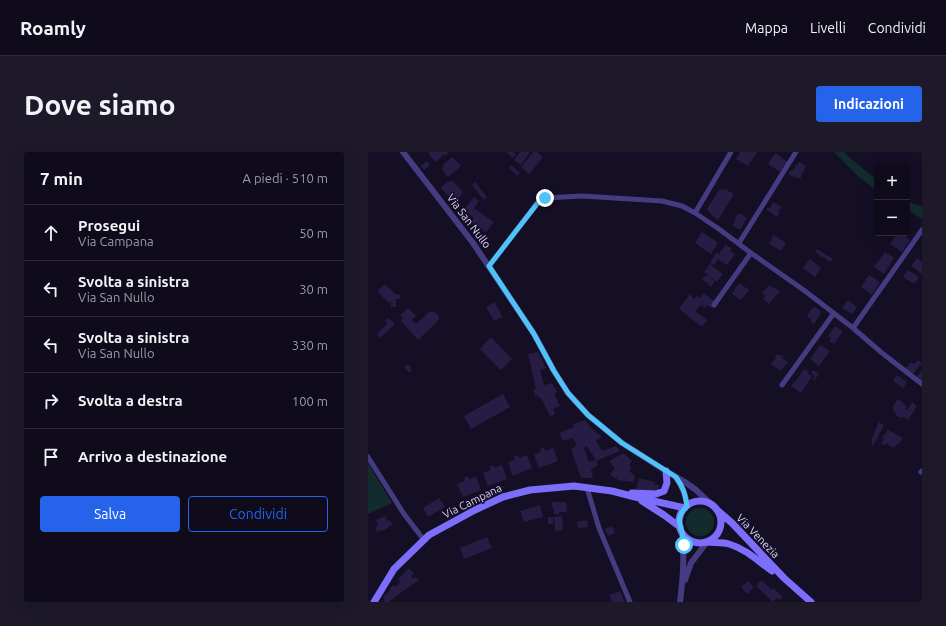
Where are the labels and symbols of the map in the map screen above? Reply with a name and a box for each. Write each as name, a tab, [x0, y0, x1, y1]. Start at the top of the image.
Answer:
route end	[536, 189, 554, 207]
street label: Via San Nullo	[445, 192, 493, 250]
street label: Via Campana	[441, 482, 503, 520]
street label: Via Venezia	[734, 511, 782, 561]
route start	[675, 536, 693, 554]

